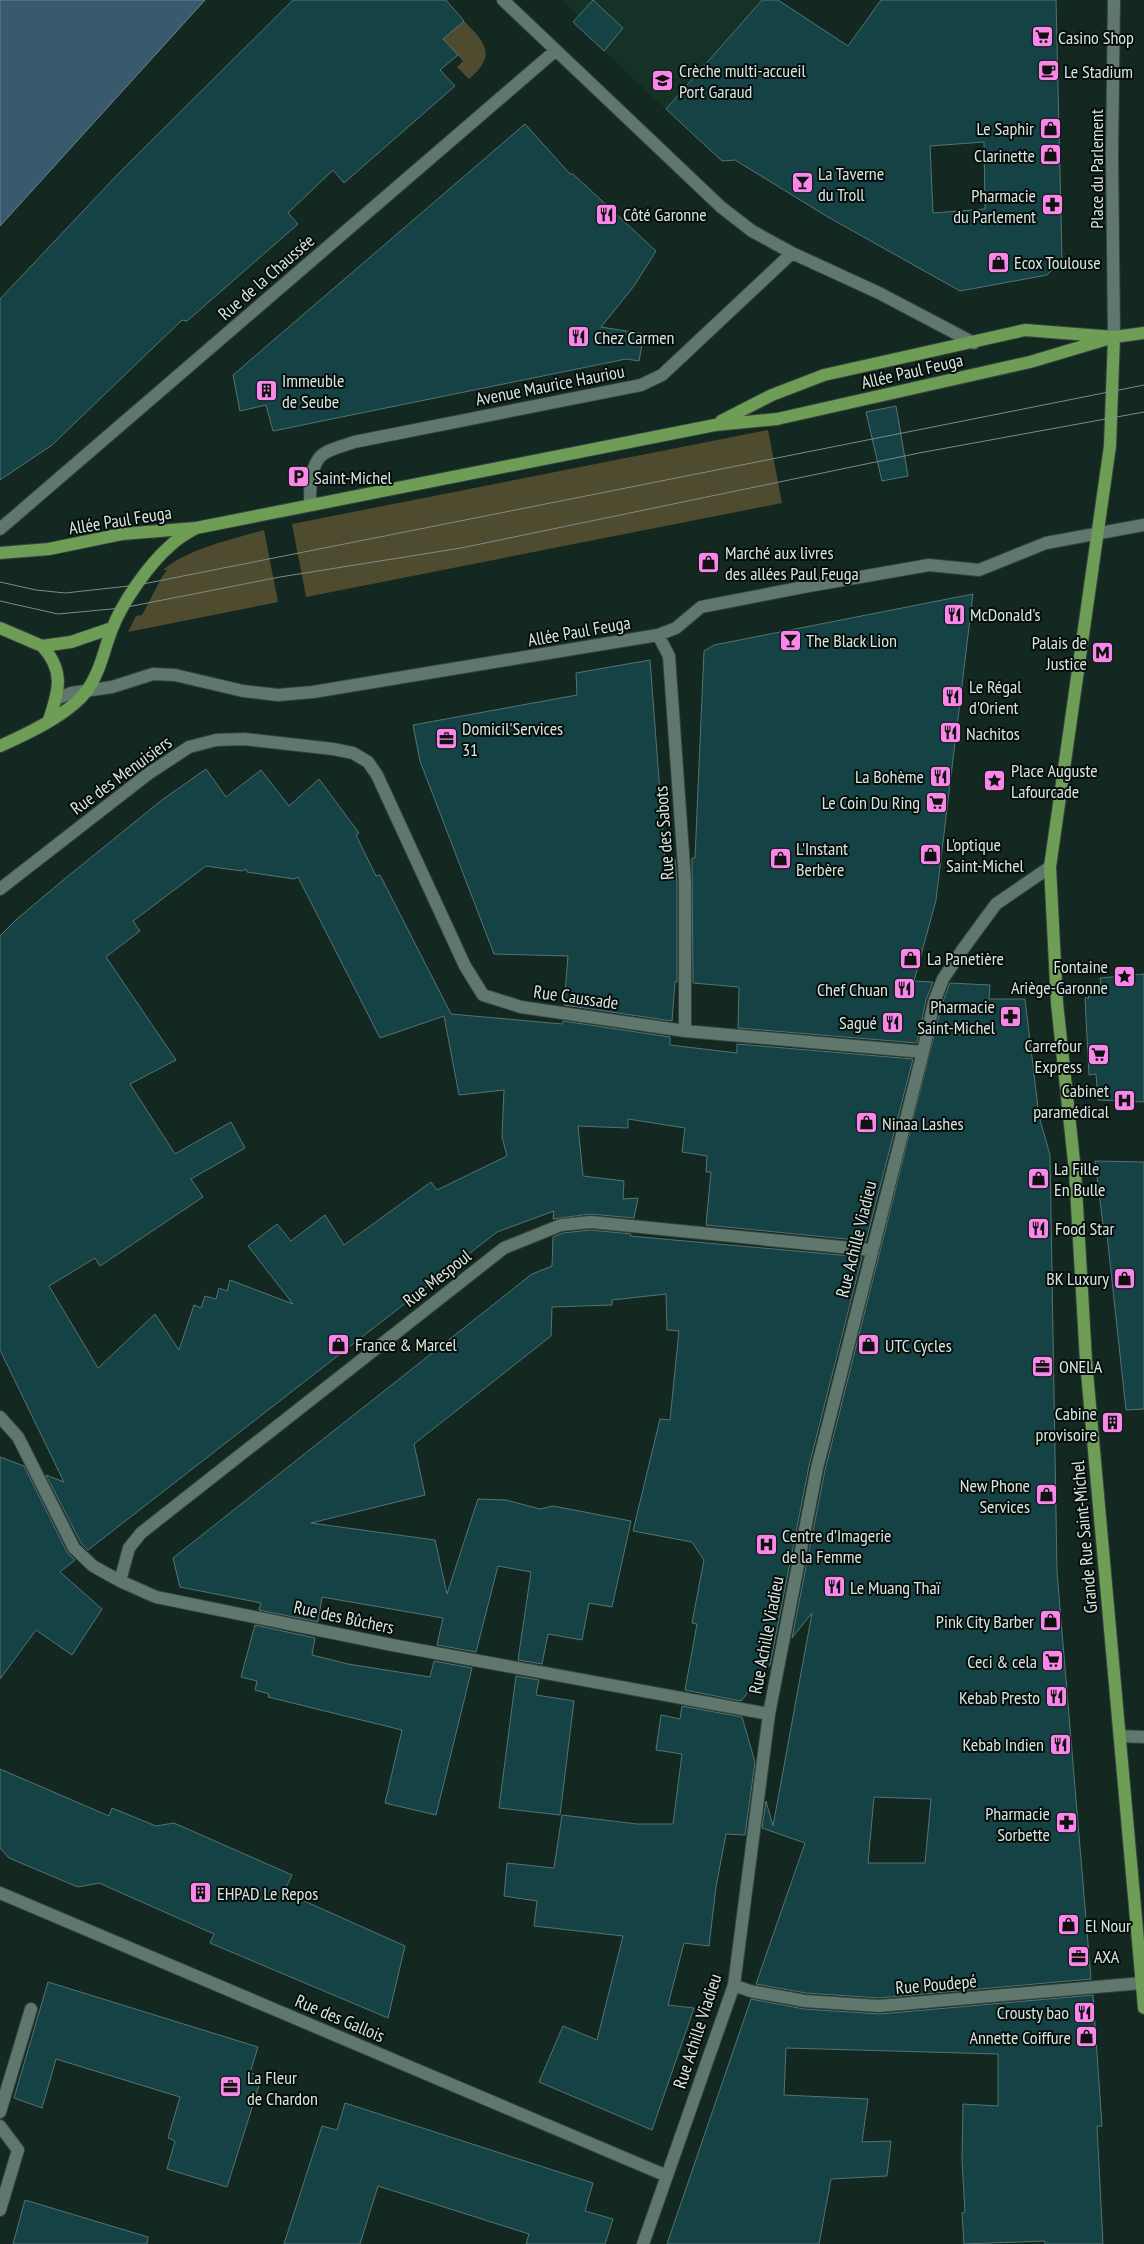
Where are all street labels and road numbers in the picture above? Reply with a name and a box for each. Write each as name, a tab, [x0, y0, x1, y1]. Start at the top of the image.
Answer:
street label: Place du Parlement	[1085, 109, 1108, 229]
street label: Rue de la Chaussée	[213, 229, 319, 325]
street label: Allée Paul Feuga	[859, 348, 965, 394]
street label: Avenue Maurice Hauriou	[474, 359, 626, 411]
street label: Allée Paul Feuga	[67, 501, 173, 539]
street label: Allée Paul Feuga	[526, 611, 632, 651]
street label: Rue des Menuisiers	[66, 730, 176, 820]
street label: Rue des Sabots	[649, 785, 679, 881]
street label: Rue Caussade	[532, 980, 620, 1014]
street label: Rue Achille Viadieu	[830, 1178, 882, 1300]
street label: Rue Mespoul	[398, 1244, 476, 1312]
street label: Grande Rue Saint-Michel	[1066, 1459, 1102, 1614]
street label: Rue Achille Viadieu	[743, 1574, 789, 1696]
street label: Rue des Bûchers	[292, 1595, 396, 1639]
street label: Rue Poudepé	[894, 1969, 978, 1999]
street label: Rue Achille Viadieu	[668, 1971, 726, 2091]
street label: Rue des Gallois	[292, 1989, 388, 2047]

